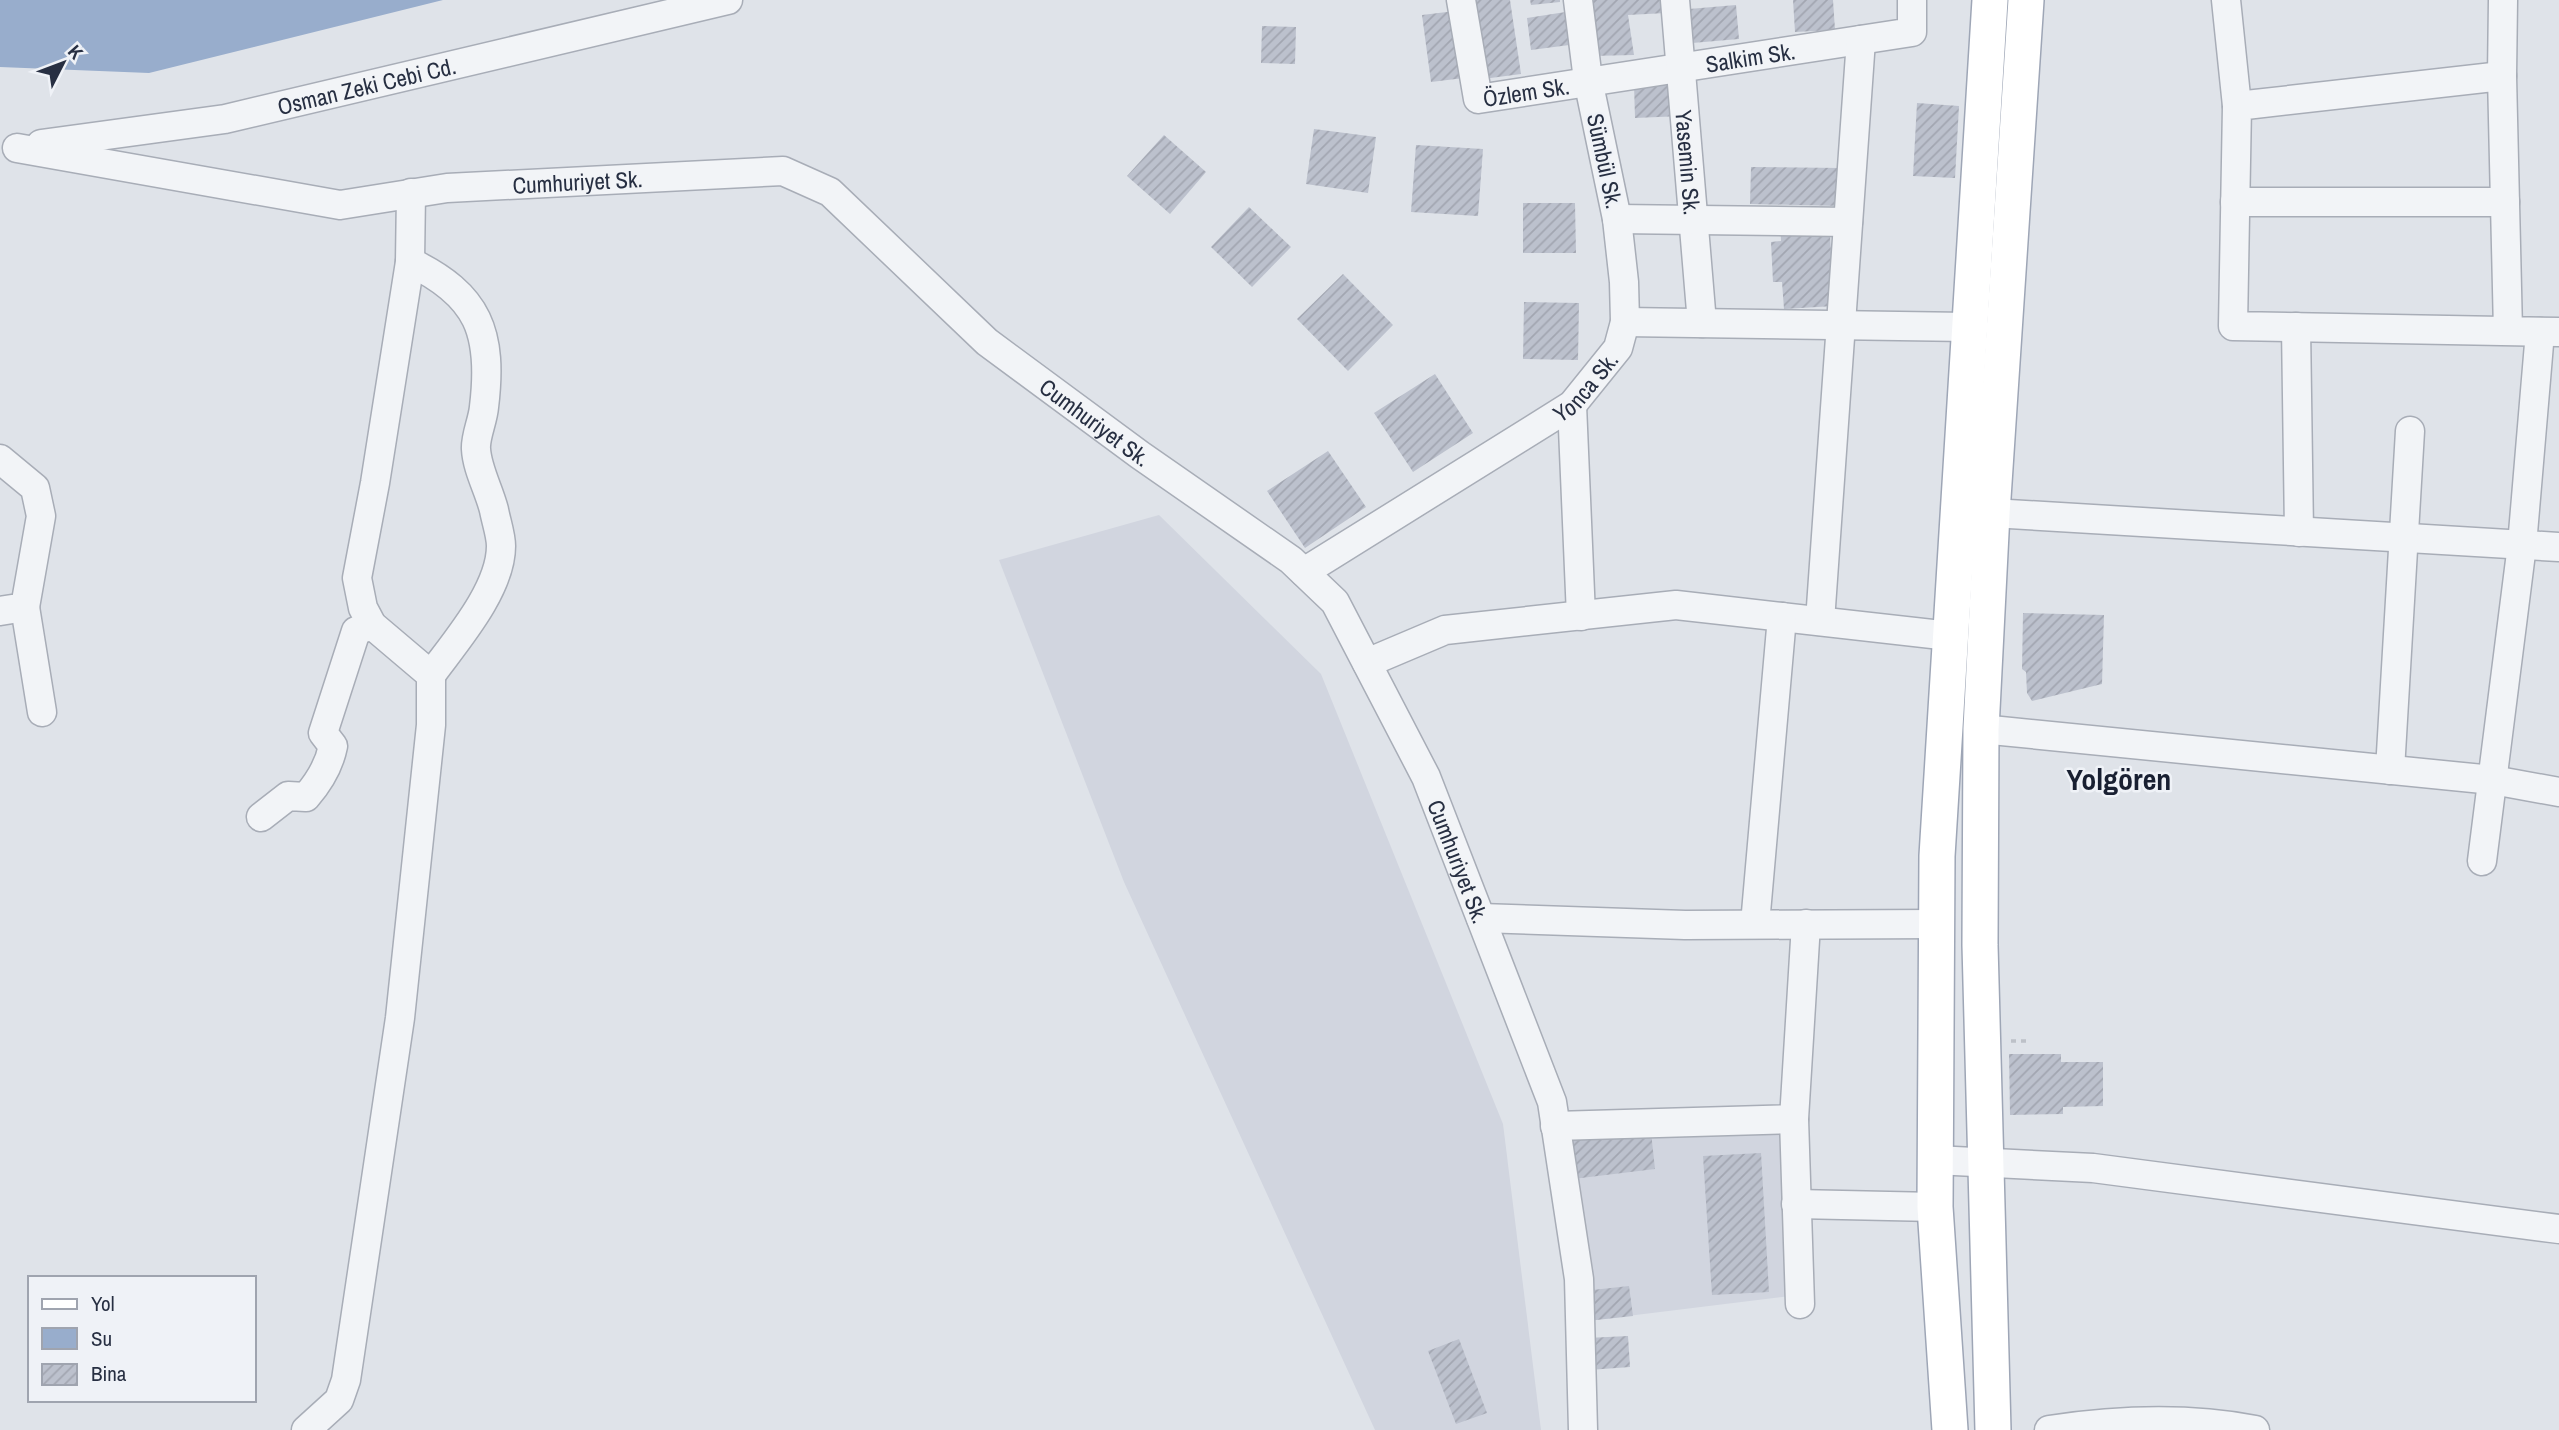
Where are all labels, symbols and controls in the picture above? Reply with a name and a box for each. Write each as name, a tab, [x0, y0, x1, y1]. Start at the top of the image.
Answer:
north arrow	[28, 28, 98, 98]
street label: Salkim Sk.	[1703, 35, 1797, 79]
text: K	[62, 39, 90, 65]
street label: Osman Zeki Cebi Cd.	[274, 49, 459, 122]
street label: Özlem Sk.	[1481, 70, 1571, 114]
street label: Yasemin Sk.	[1669, 109, 1708, 216]
street label: Sümbül Sk.	[1580, 111, 1630, 211]
street label: Cumhuriyet Sk.	[512, 163, 643, 200]
street label: Yonca Sk.	[1547, 345, 1625, 429]
street label: Cumhuriyet Sk.	[1034, 371, 1157, 473]
district label: Yolgören	[2067, 759, 2171, 799]
street label: Cumhuriyet Sk.	[1421, 795, 1497, 928]
legend	[28, 1276, 256, 1402]
text: Yol	[91, 1289, 115, 1318]
text: Su	[91, 1324, 112, 1353]
text: Bina	[91, 1359, 127, 1388]

